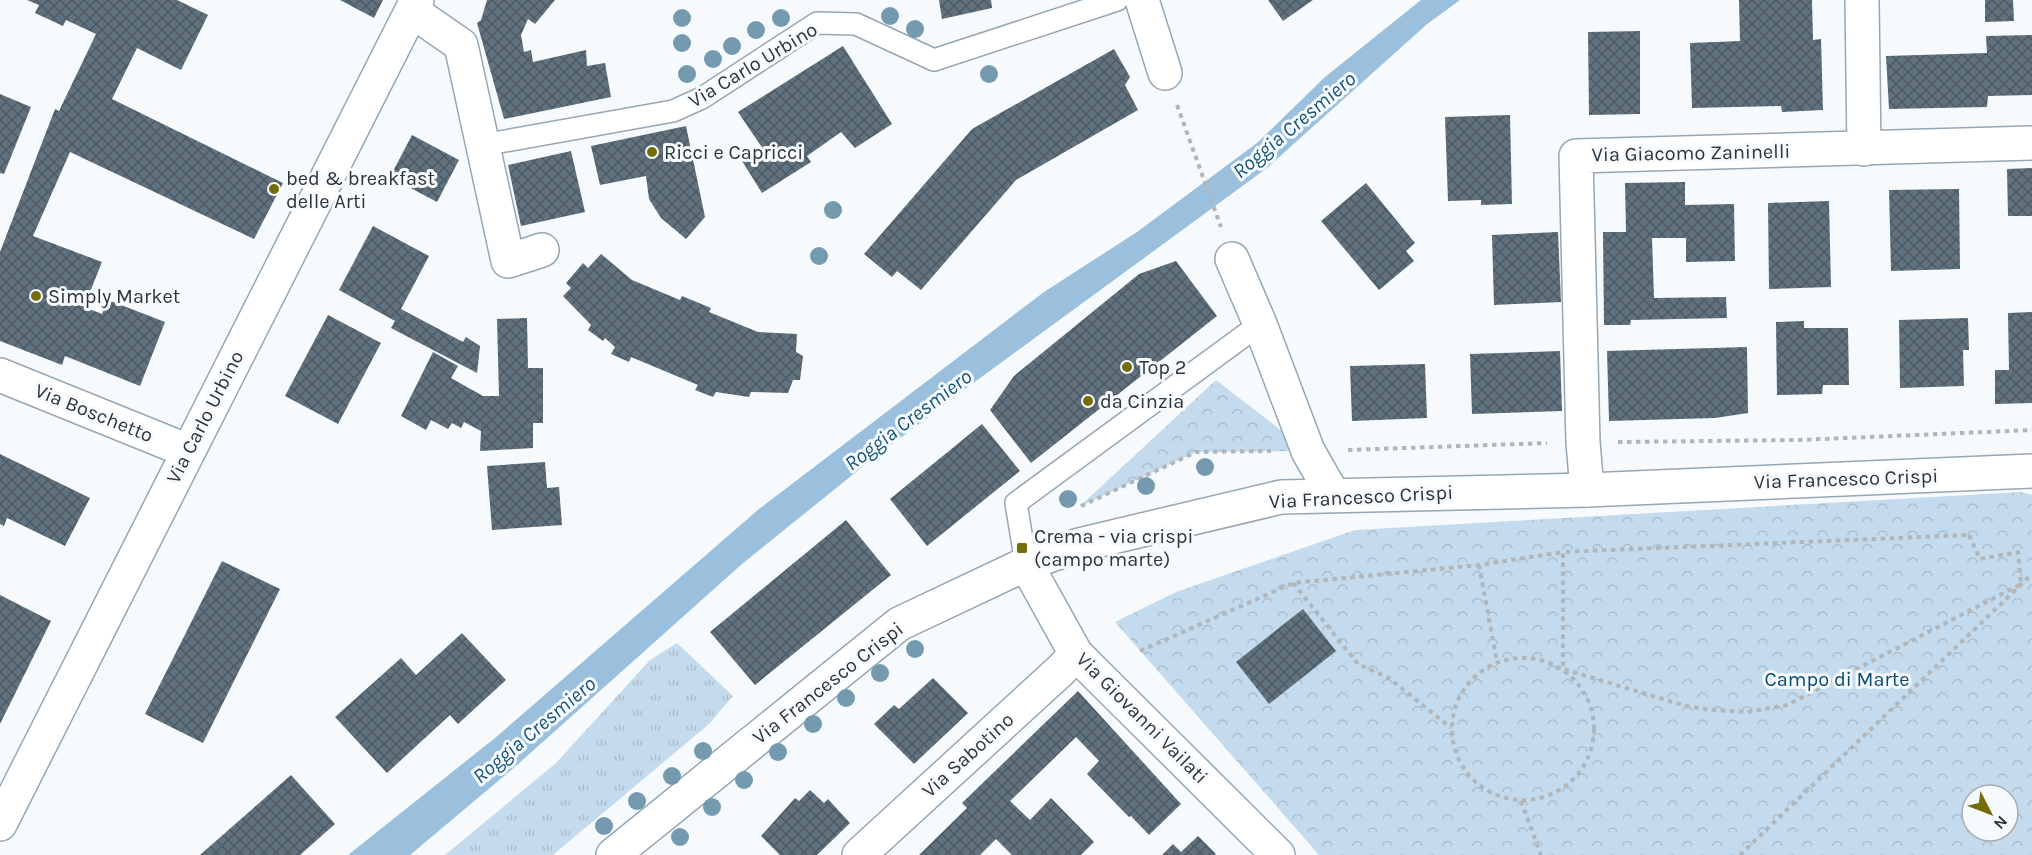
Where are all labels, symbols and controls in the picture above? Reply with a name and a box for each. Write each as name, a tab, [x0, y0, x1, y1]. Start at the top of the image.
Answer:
street label: Via Carlo Urbino	[685, 18, 821, 112]
water label: Roggia Cresmiero	[1228, 66, 1361, 183]
street label: Via Giacomo Zaninelli	[1591, 140, 1791, 166]
place label: Ricci e Capricci	[664, 141, 803, 164]
marker: Ricci e Capricci	[645, 145, 659, 159]
place label: bed & breakfast delle Arti	[286, 167, 435, 213]
marker: bed & breakfast delle Arti	[267, 182, 281, 196]
place label: Simply Market	[48, 285, 181, 308]
marker: Simply Market	[29, 289, 43, 303]
street label: Via Carlo Urbino	[162, 347, 248, 487]
place label: Top 2	[1139, 356, 1186, 379]
marker: Top 2	[1120, 360, 1134, 374]
water label: Roggia Cresmiero	[840, 364, 977, 476]
street label: Via Boschetto	[32, 379, 156, 447]
place label: da Cinzia	[1100, 390, 1184, 413]
marker: da Cinzia	[1081, 394, 1095, 408]
street label: Via Francesco Crispi	[1753, 464, 1939, 494]
street label: Via Francesco Crispi	[1268, 481, 1454, 513]
place label: Crema - via crispi (campo marte)	[1034, 525, 1193, 571]
marker: Crema - via crispi (campo marte)	[1015, 541, 1029, 555]
street label: Via Francesco Crispi	[748, 617, 908, 749]
street label: Via Giovanni Vailati	[1072, 648, 1212, 788]
park label: Campo di Marte	[1765, 668, 1909, 691]
water label: Roggia Cresmiero	[468, 671, 601, 788]
street label: Via Sabotino	[917, 708, 1019, 802]
north arrow	[1960, 783, 2020, 843]
text: N	[1990, 812, 2012, 833]

